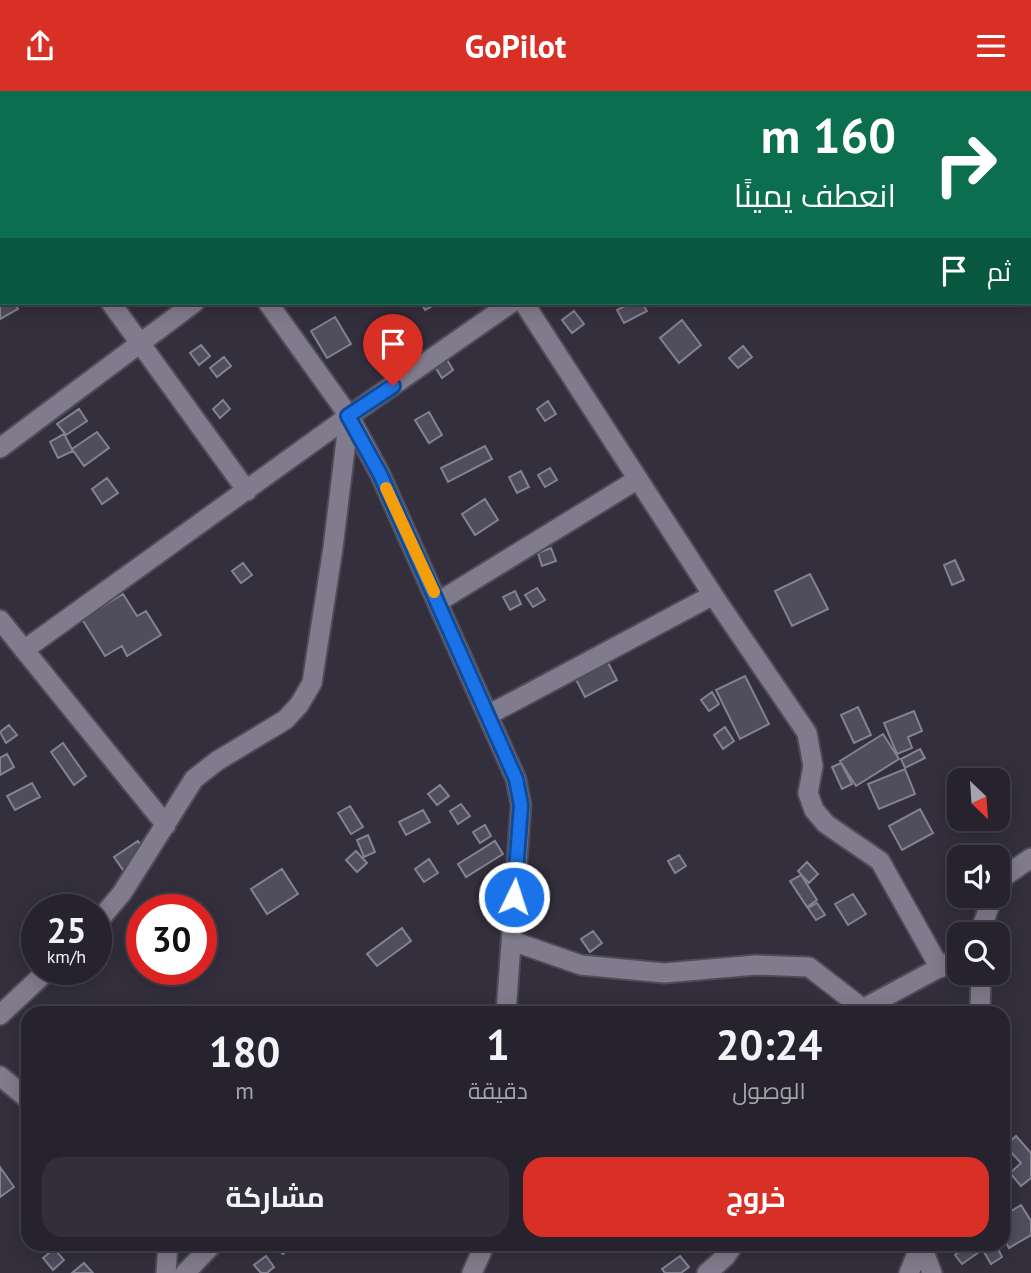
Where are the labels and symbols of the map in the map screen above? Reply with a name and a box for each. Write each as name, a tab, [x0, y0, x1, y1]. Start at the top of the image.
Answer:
pin	[363, 314, 423, 386]
north arrow	[947, 768, 1010, 831]
position arrow	[477, 860, 551, 934]
speed limit sign: 30	[126, 894, 217, 985]

